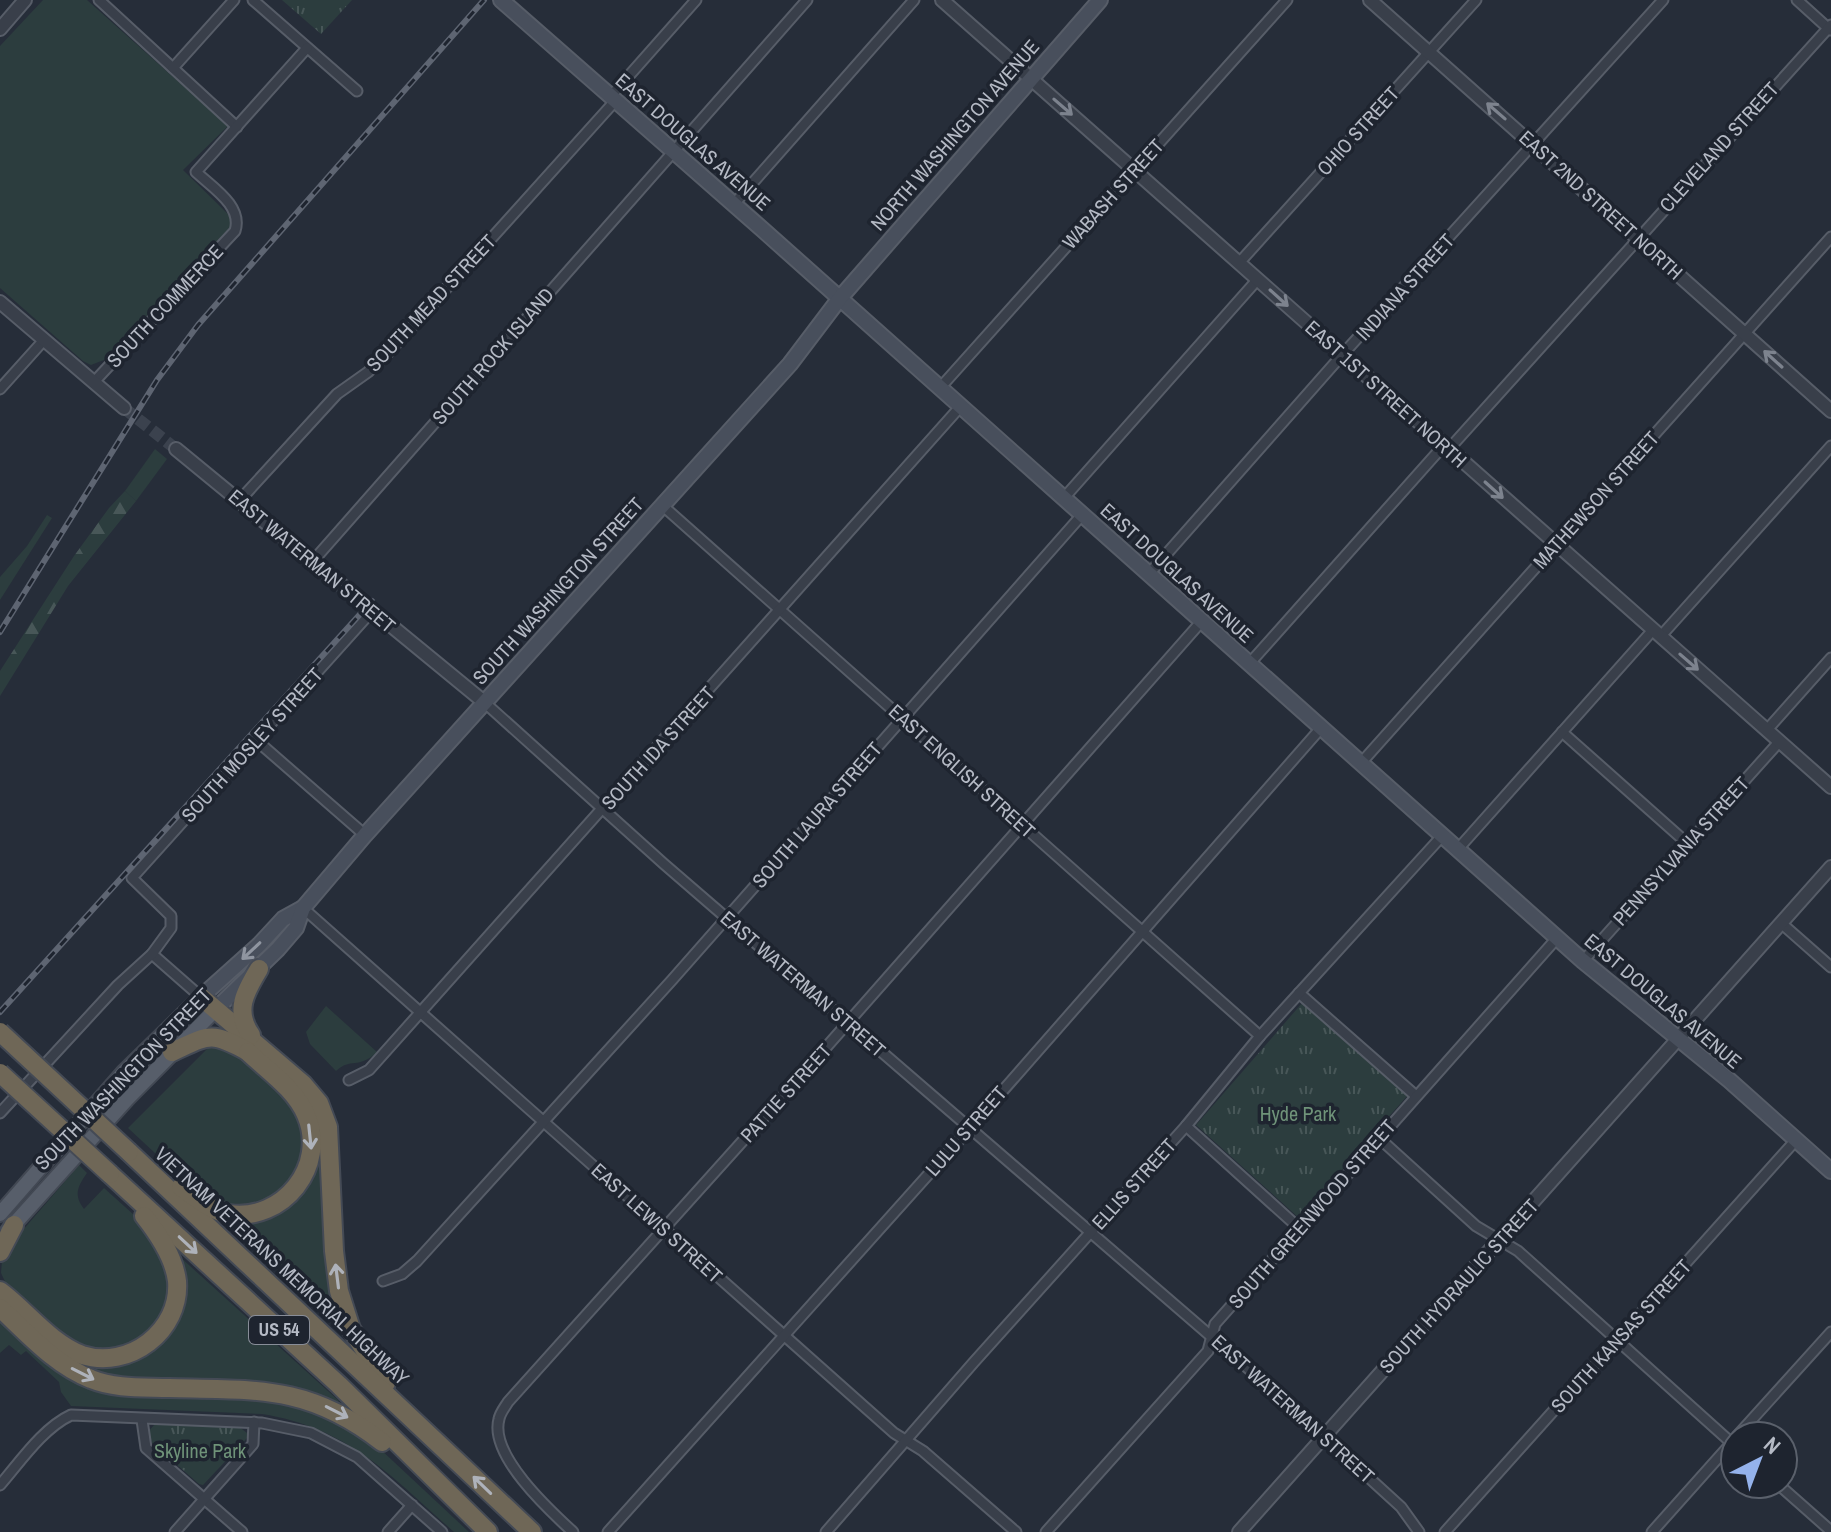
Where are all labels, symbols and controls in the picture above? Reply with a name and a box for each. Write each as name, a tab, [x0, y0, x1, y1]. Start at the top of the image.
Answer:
street label: NORTH WASHINGTON AVENUE	[864, 34, 1045, 236]
street label: EAST DOUGLAS AVENUE	[610, 67, 777, 217]
street label: CLEVELAND STREET	[1653, 76, 1784, 218]
street label: OHIO STREET	[1310, 80, 1405, 181]
one-way arrow	[1053, 98, 1073, 116]
one-way arrow	[1486, 102, 1506, 120]
street label: EAST 2ND STREET NORTH	[1514, 124, 1689, 285]
street label: WABASH STREET	[1056, 133, 1169, 255]
street label: SOUTH MEAD STREET	[360, 228, 501, 377]
street label: INDIANA STREET	[1349, 228, 1460, 346]
street label: SOUTH COMMERCE	[100, 238, 229, 373]
street label: SOUTH ROCK ISLAND	[426, 281, 560, 430]
one-way arrow	[1269, 289, 1289, 307]
street label: EAST 1ST STREET NORTH	[1300, 314, 1473, 473]
one-way arrow	[1763, 350, 1783, 368]
street label: MATHEWSON STREET	[1527, 425, 1665, 574]
one-way arrow	[1484, 480, 1504, 498]
street label: EAST WATERMAN STREET	[223, 483, 402, 639]
street label: SOUTH WASHINGTON STREET	[466, 491, 649, 690]
street label: EAST DOUGLAS AVENUE	[1095, 497, 1260, 649]
one-way arrow	[1678, 653, 1698, 671]
street label: SOUTH MOSLEY STREET	[175, 662, 328, 828]
street label: SOUTH IDA STREET	[595, 680, 720, 815]
street label: EAST ENGLISH STREET	[883, 698, 1041, 844]
street label: SOUTH LAURA STREET	[746, 736, 887, 893]
street label: PENNSYLVANIA STREET	[1606, 770, 1755, 931]
street label: EAST WATERMAN STREET	[715, 904, 892, 1063]
street label: EAST DOUGLAS AVENUE	[1579, 927, 1748, 1074]
one-way arrow	[242, 942, 262, 960]
street label: SOUTH WASHINGTON STREET	[28, 982, 217, 1176]
street label: PATTIE STREET	[734, 1037, 837, 1148]
street label: LULU STREET	[919, 1080, 1012, 1181]
park label: Hyde Park	[1260, 1100, 1337, 1127]
street label: SOUTH GREENWOOD STREET	[1222, 1113, 1401, 1314]
one-way arrow	[303, 1123, 318, 1150]
street label: ELLIS STREET	[1085, 1132, 1182, 1235]
street label: VIETNAM VETERANS MEMORIAL HIGHWAY	[149, 1140, 415, 1391]
street label: EAST LEWIS STREET	[586, 1157, 729, 1289]
street label: SOUTH HYDRAULIC STREET	[1373, 1193, 1544, 1379]
one-way arrow	[178, 1235, 198, 1254]
street label: SOUTH KANSAS STREET	[1544, 1253, 1697, 1418]
one-way arrow	[329, 1264, 344, 1289]
road number: US 54	[249, 1316, 309, 1344]
street label: EAST WATERMAN STREET	[1206, 1328, 1380, 1489]
one-way arrow	[70, 1367, 94, 1382]
one-way arrow	[325, 1405, 349, 1420]
north arrow	[1719, 1420, 1799, 1500]
text: N	[1758, 1430, 1787, 1461]
park label: Skyline Park	[154, 1437, 247, 1464]
one-way arrow	[472, 1476, 492, 1495]

